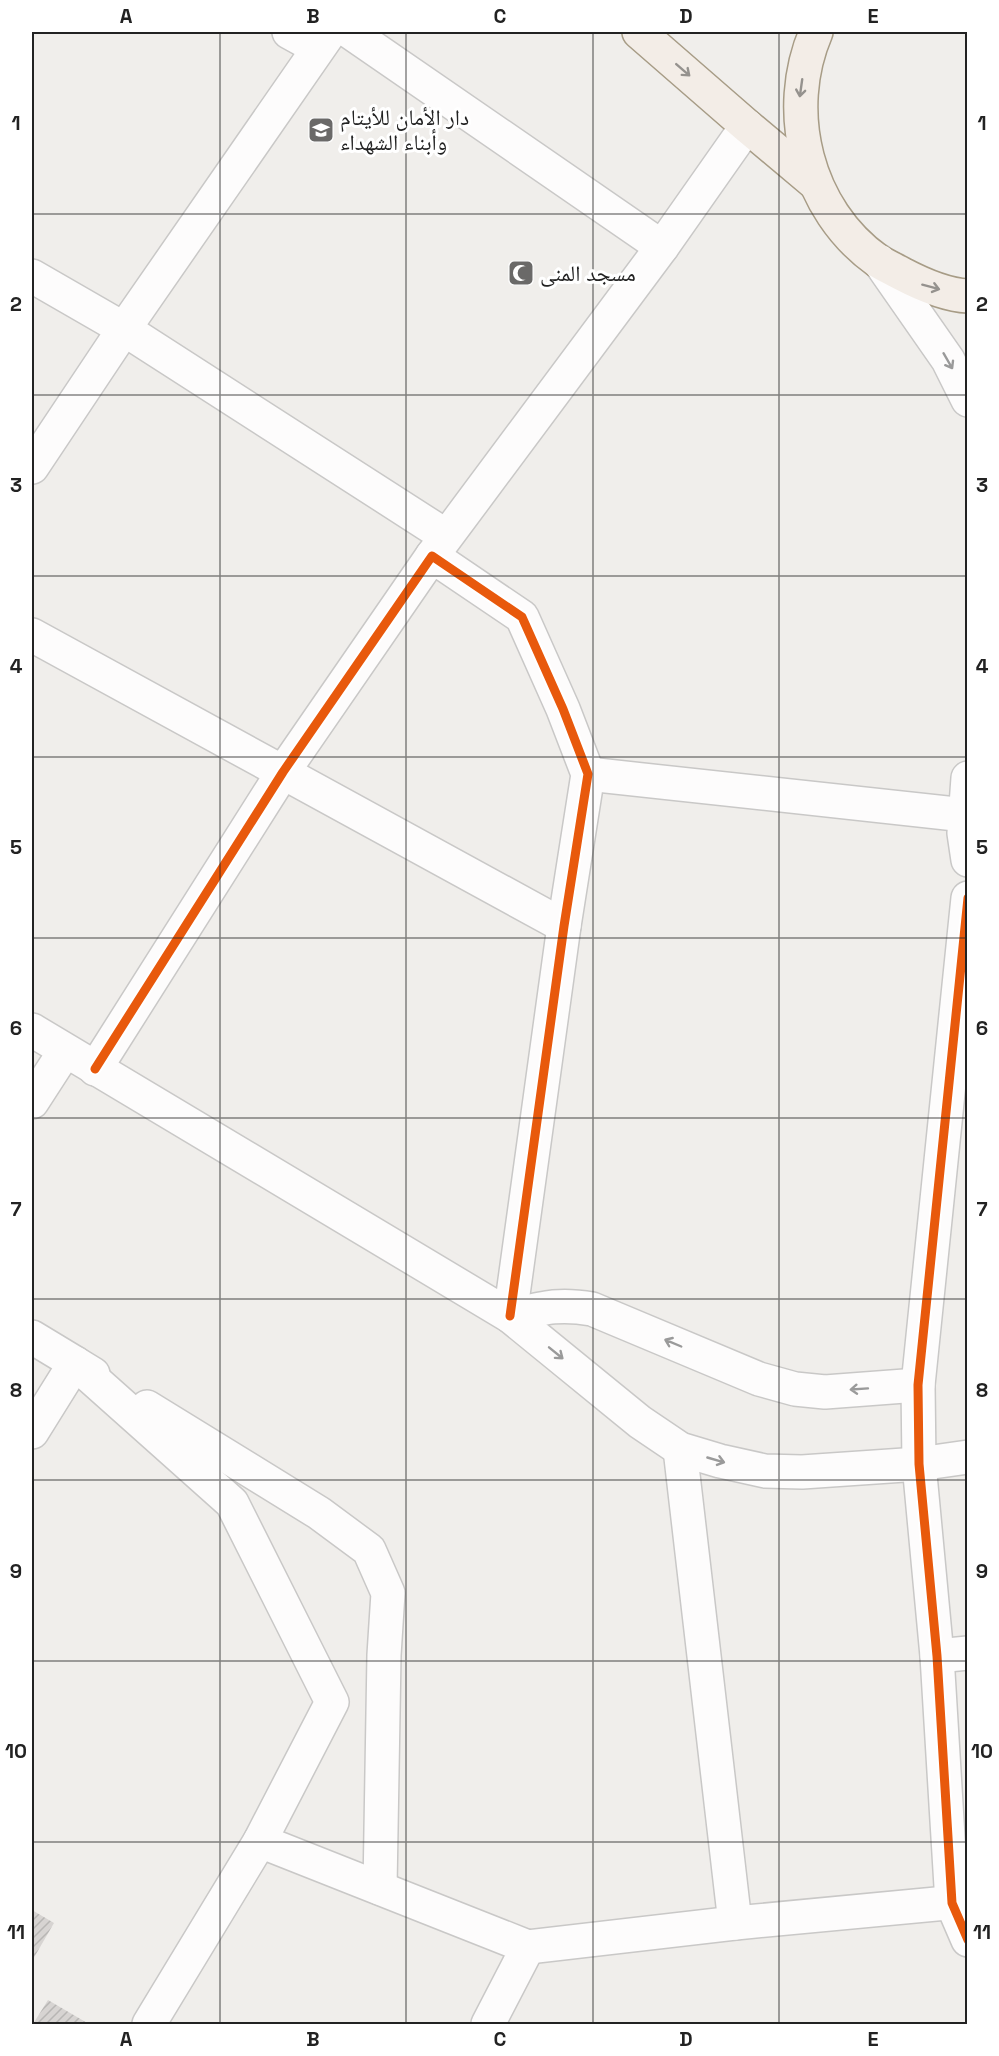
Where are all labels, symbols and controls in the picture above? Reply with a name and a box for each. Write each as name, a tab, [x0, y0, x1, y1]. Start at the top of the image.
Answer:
text: A	[120, 3, 133, 29]
text: B	[306, 3, 320, 29]
text: C	[494, 3, 507, 29]
text: D	[679, 3, 693, 29]
text: E	[867, 3, 879, 29]
one-way arrow	[675, 63, 690, 77]
one-way arrow	[796, 77, 807, 97]
place label: دار الأمان للأيتام وأبناء الشهداء	[340, 103, 469, 156]
text: 1	[11, 110, 21, 136]
text: 1	[977, 110, 987, 136]
school or university icon: دار الأمان للأيتام وأبناء الشهداء	[306, 115, 336, 145]
mosque icon: مسجد المنى	[506, 258, 536, 288]
place label: مسجد المنى	[540, 259, 636, 287]
one-way arrow	[922, 281, 941, 293]
text: 2	[10, 291, 22, 317]
text: 2	[976, 291, 988, 317]
one-way arrow	[942, 352, 954, 369]
text: 3	[10, 472, 22, 498]
text: 3	[976, 472, 988, 498]
text: 4	[10, 653, 23, 679]
text: 4	[976, 653, 989, 679]
text: 5	[10, 834, 22, 860]
text: 5	[976, 834, 988, 860]
text: 6	[10, 1015, 22, 1041]
text: 6	[976, 1015, 988, 1041]
text: 7	[10, 1196, 22, 1222]
text: 7	[976, 1196, 988, 1222]
one-way arrow	[664, 1337, 683, 1348]
one-way arrow	[548, 1346, 564, 1359]
text: 8	[10, 1377, 22, 1403]
text: 8	[976, 1377, 988, 1403]
one-way arrow	[850, 1384, 870, 1395]
one-way arrow	[706, 1454, 725, 1466]
text: 9	[10, 1558, 22, 1584]
text: 9	[976, 1558, 988, 1584]
text: 10	[5, 1738, 27, 1764]
text: 10	[971, 1738, 993, 1764]
text: 11	[7, 1919, 25, 1945]
text: 11	[973, 1919, 991, 1945]
text: A	[120, 2026, 133, 2052]
text: B	[306, 2026, 320, 2052]
text: C	[494, 2026, 507, 2052]
text: D	[679, 2026, 693, 2052]
text: E	[867, 2026, 879, 2052]

